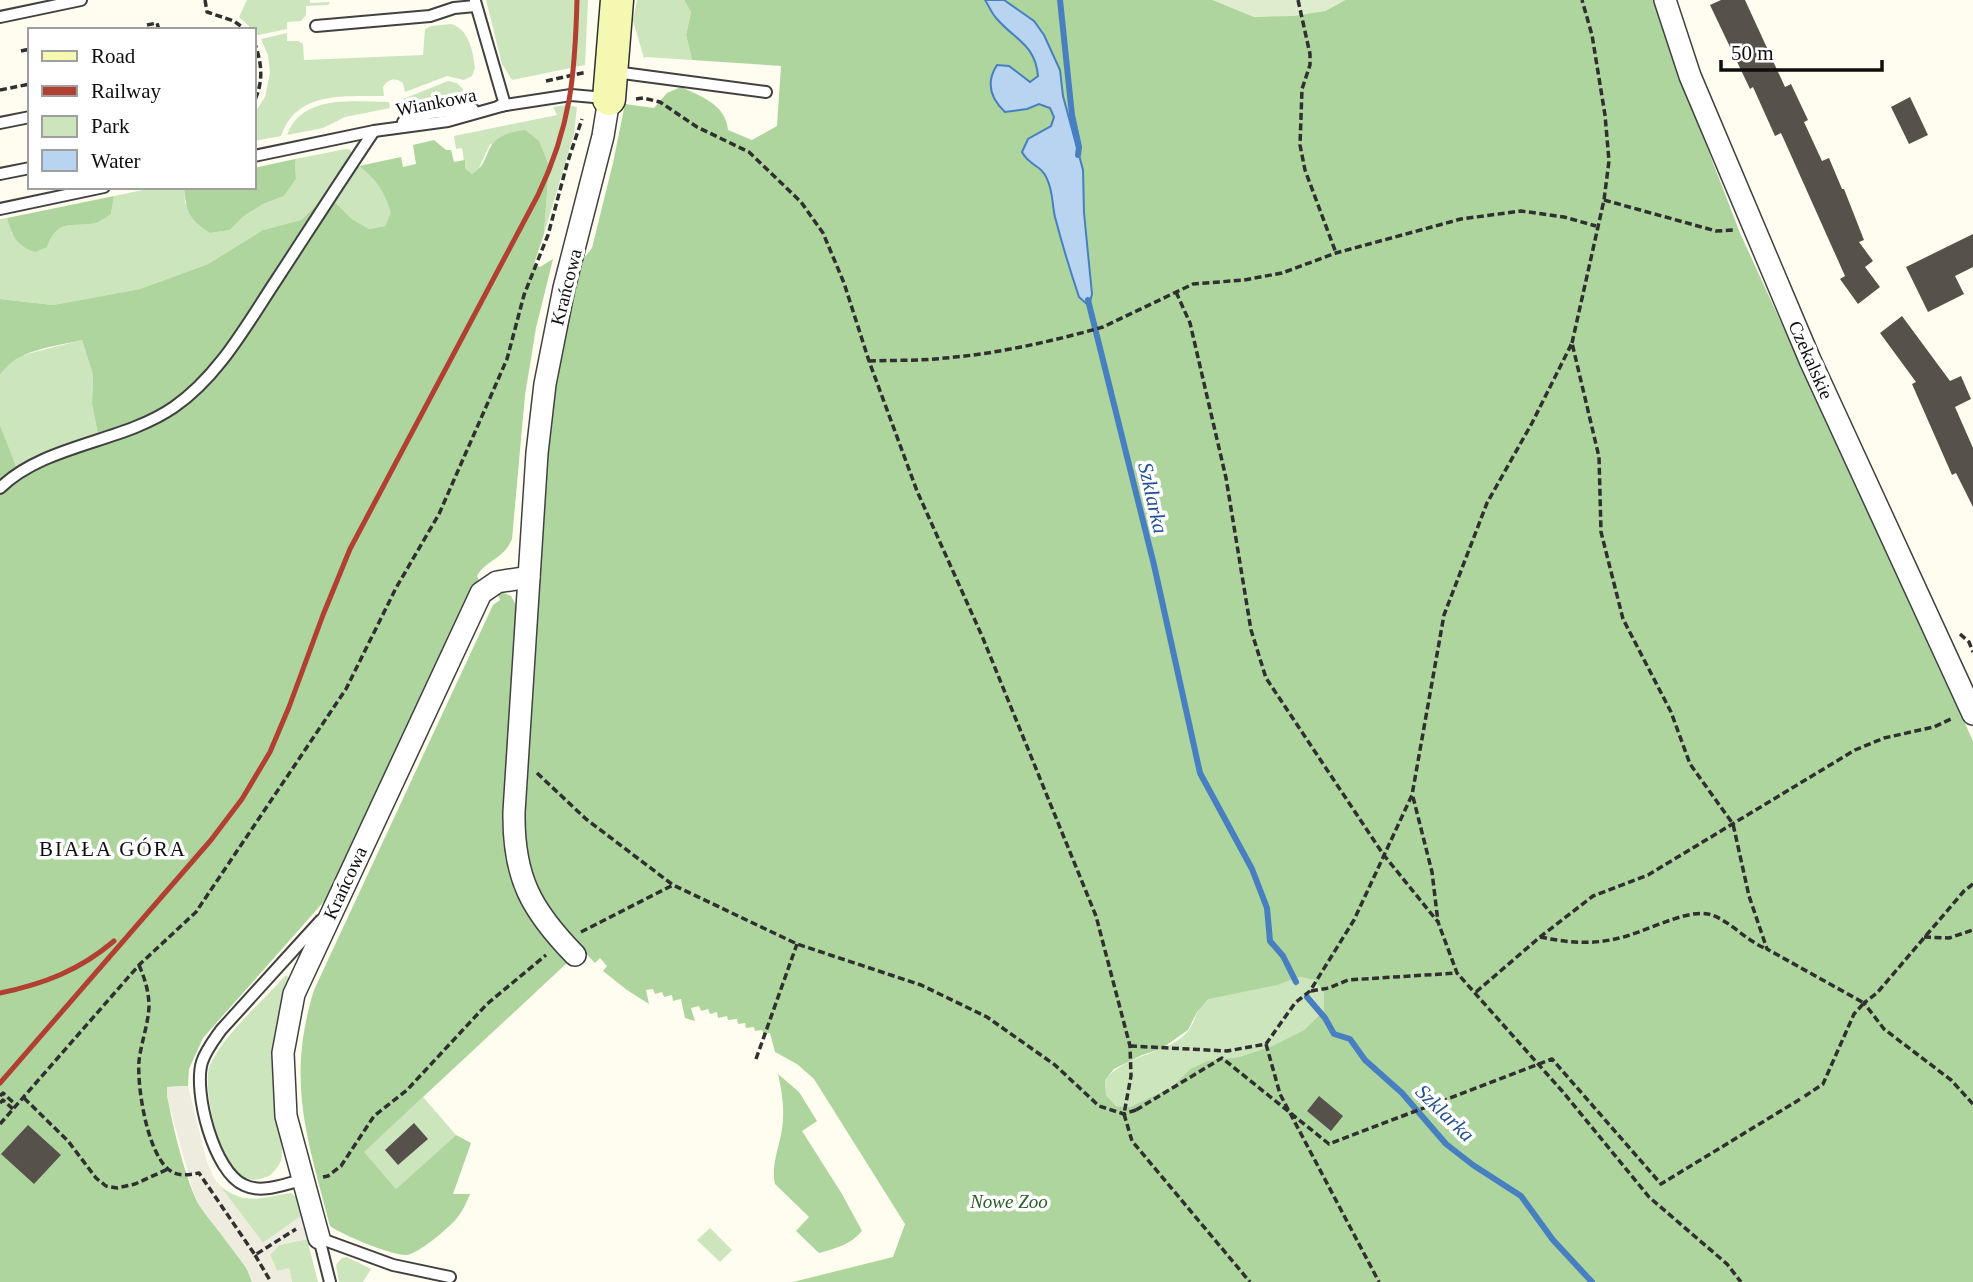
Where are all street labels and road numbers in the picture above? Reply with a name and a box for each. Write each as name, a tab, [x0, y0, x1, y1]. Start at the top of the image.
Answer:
street label: Wiankowa	[394, 84, 479, 120]
street label: Krańcowa	[546, 246, 586, 327]
street label: Czekalskie	[1784, 318, 1838, 402]
street label: Krańcowa	[319, 843, 371, 923]

